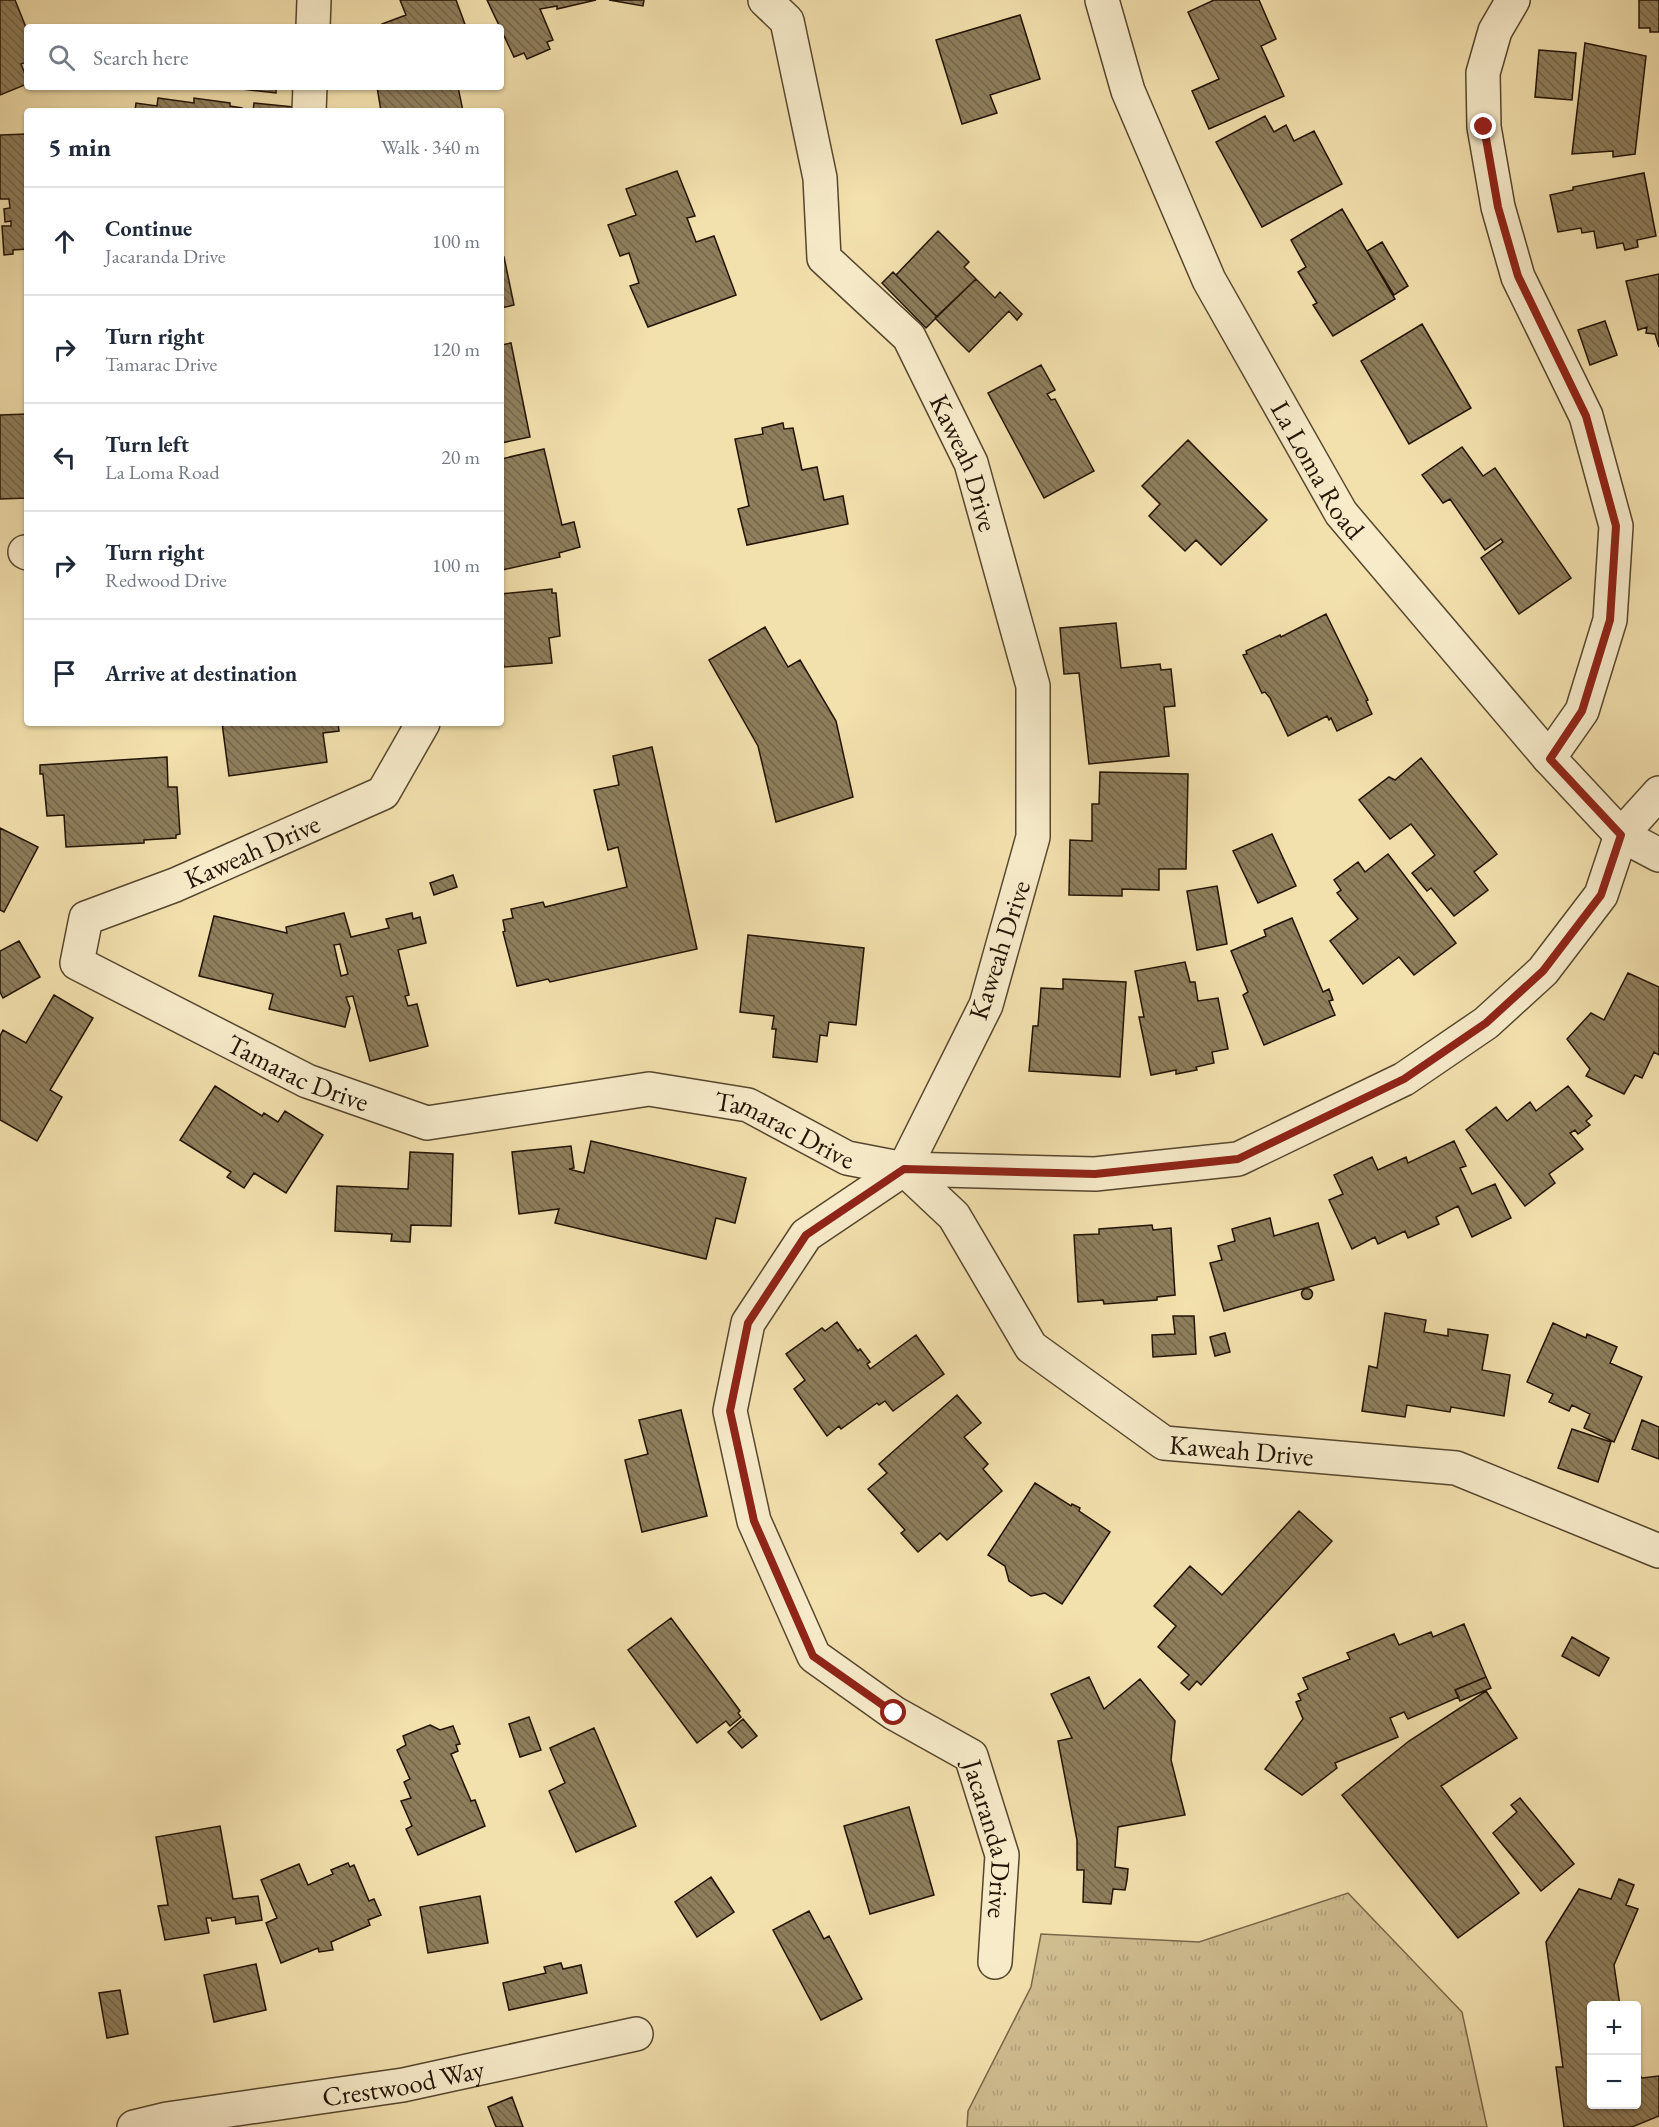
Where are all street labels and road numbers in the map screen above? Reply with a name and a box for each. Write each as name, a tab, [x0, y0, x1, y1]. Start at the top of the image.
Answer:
street label: Kaweah Drive	[922, 388, 1007, 535]
street label: La Loma Road	[1263, 394, 1373, 546]
street label: Kaweah Drive	[179, 806, 325, 896]
street label: Kaweah Drive	[960, 876, 1038, 1024]
street label: Tamarac Drive	[221, 1026, 374, 1119]
street label: Tamarac Drive	[712, 1082, 856, 1176]
street label: Kaweah Drive	[1168, 1426, 1315, 1473]
street label: Jacaranda Drive	[955, 1753, 1019, 1920]
street label: Crestwood Way	[320, 2050, 488, 2114]

